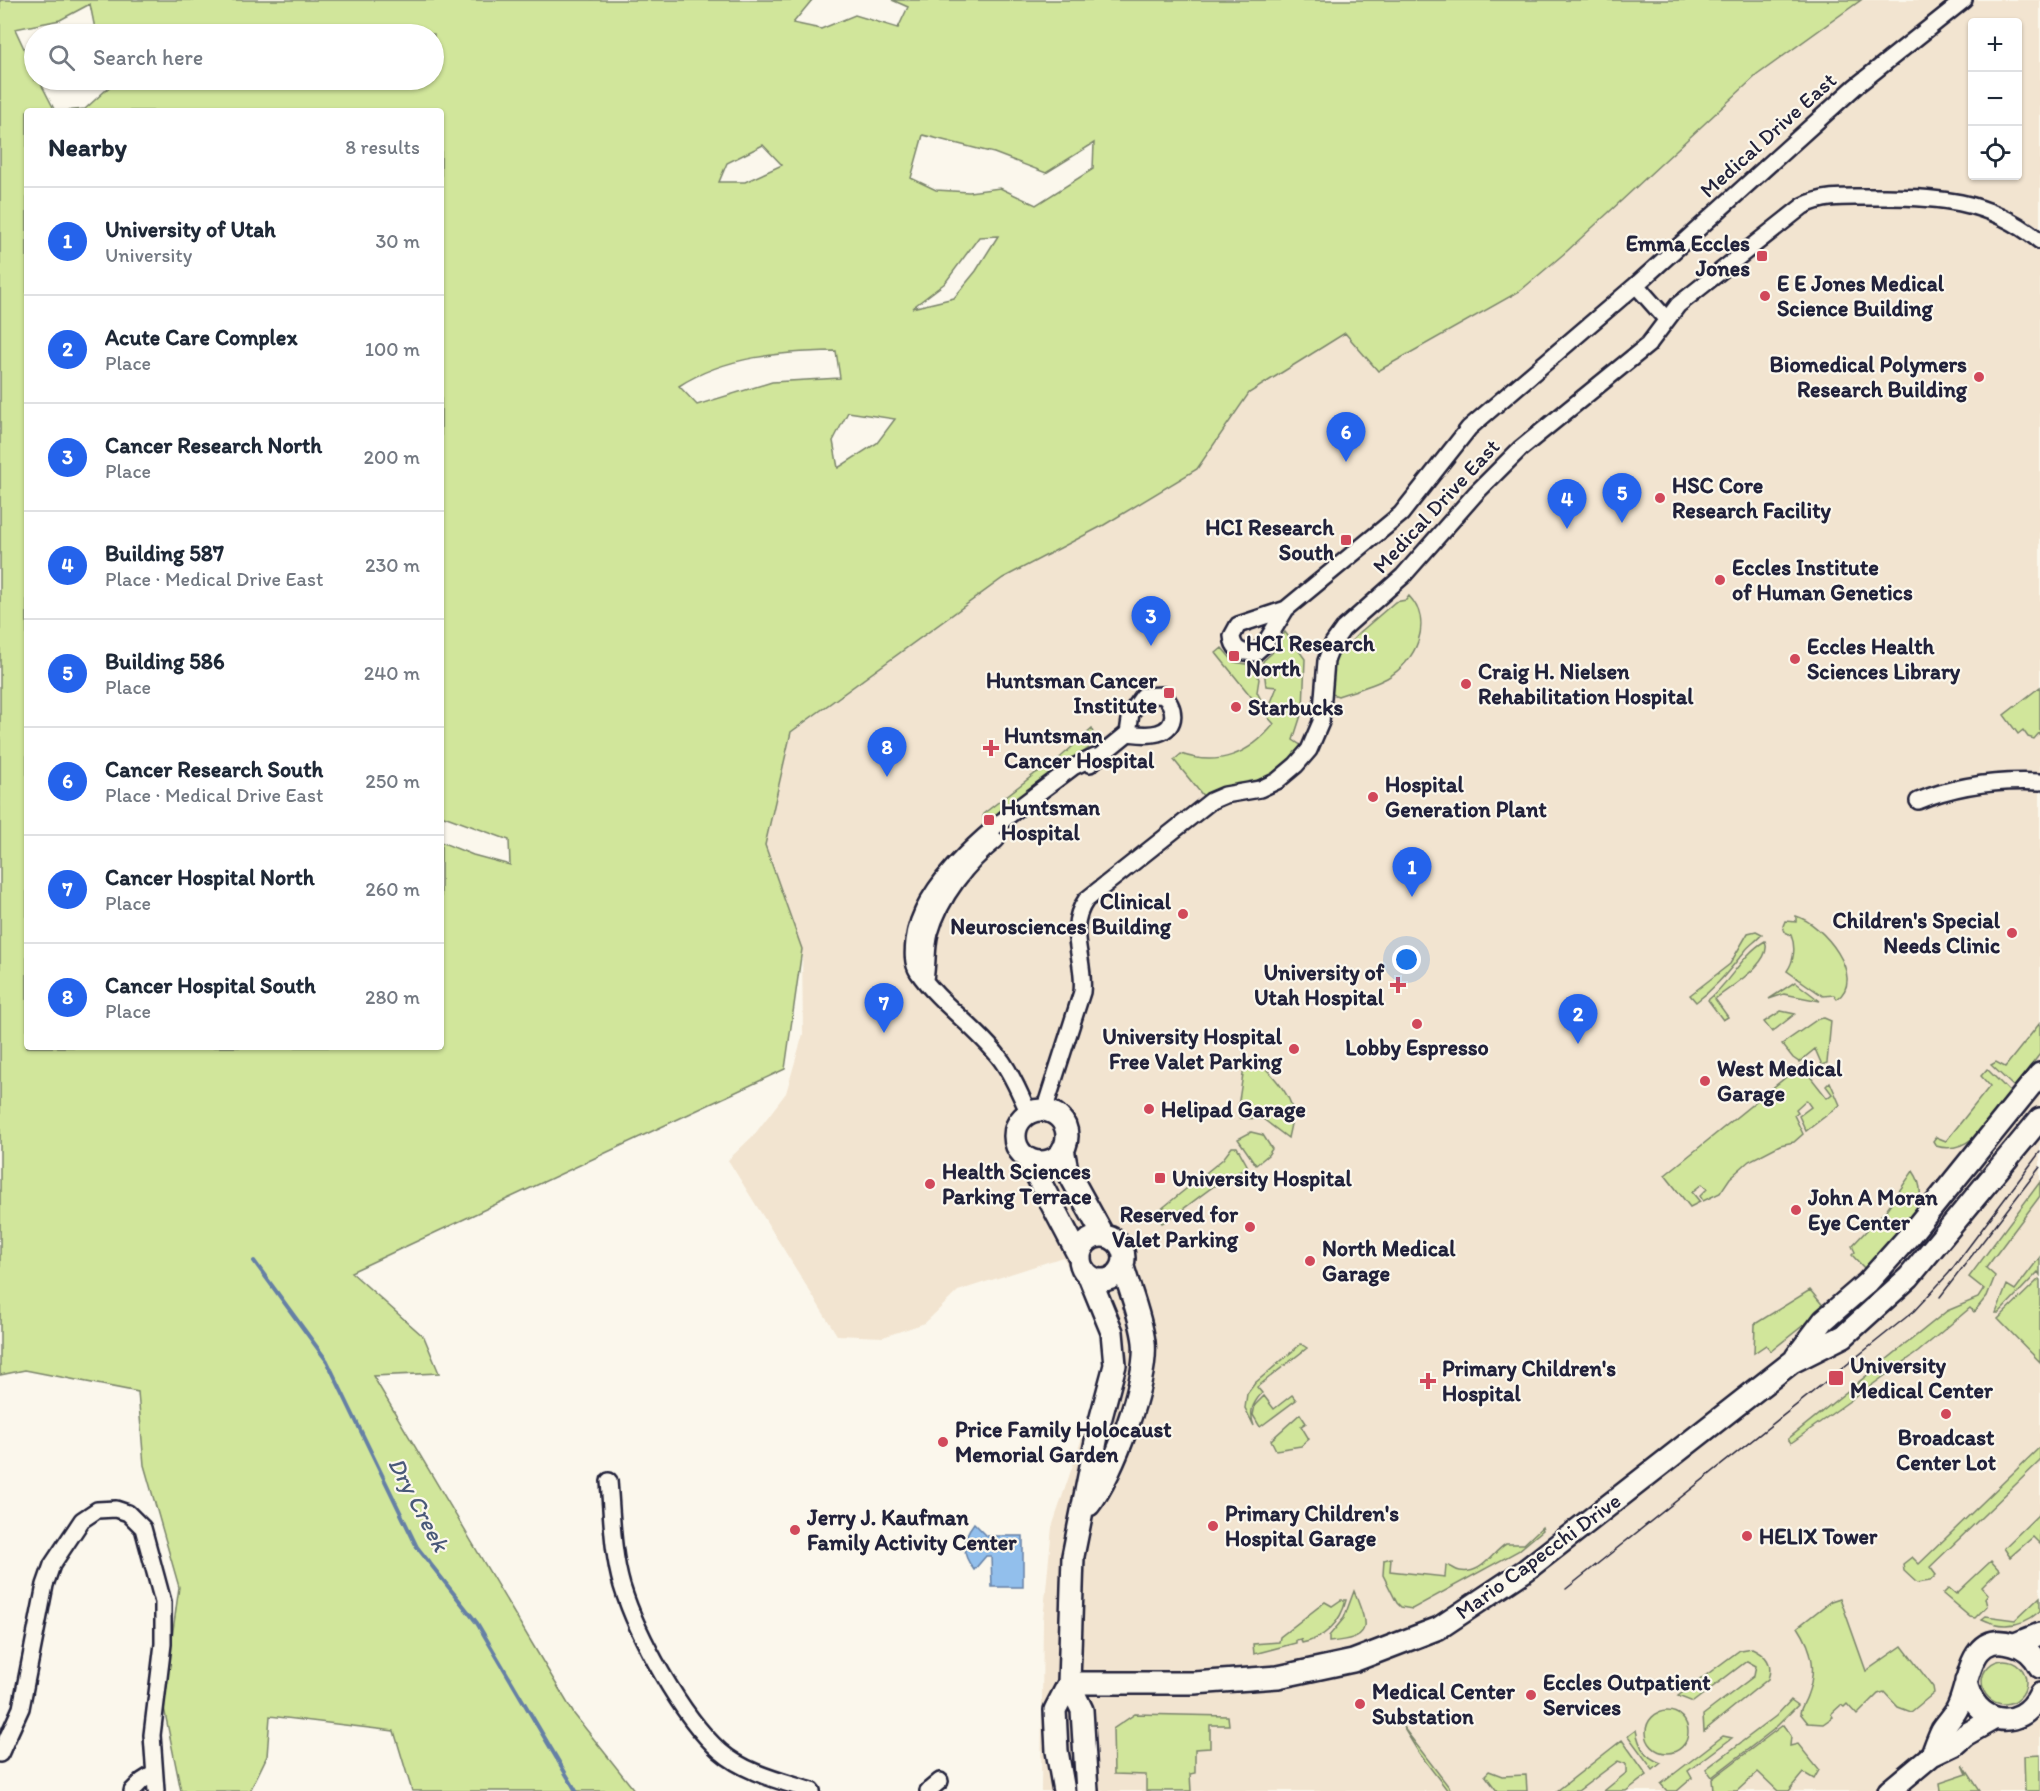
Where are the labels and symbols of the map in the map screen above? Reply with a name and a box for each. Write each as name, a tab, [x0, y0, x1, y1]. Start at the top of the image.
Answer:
street label: Medical Drive East	[1694, 67, 1842, 203]
place label: Emma Eccles Jones	[1626, 230, 1750, 282]
marker: Emma Eccles Jones	[1755, 249, 1769, 263]
place label: E E Jones Medical Science Building	[1777, 270, 1945, 322]
marker: E E Jones Medical Science Building	[1758, 289, 1772, 303]
place label: Biomedical Polymers Research Building	[1770, 351, 1968, 403]
marker: Biomedical Polymers Research Building	[1972, 370, 1986, 384]
pin: 6	[1326, 412, 1366, 462]
street label: Medical Drive East	[1367, 433, 1505, 579]
place label: HSC Core Research Facility	[1672, 472, 1831, 524]
pin: 5	[1602, 474, 1642, 523]
pin: 4	[1548, 480, 1586, 529]
marker: HSC Core Research Facility	[1653, 491, 1667, 505]
place label: HCI Research South	[1205, 514, 1335, 566]
marker: HCI Research South	[1339, 533, 1353, 547]
place label: Eccles Institute of Human Genetics	[1732, 554, 1913, 606]
marker: Eccles Institute of Human Genetics	[1713, 573, 1727, 587]
pin: 3	[1132, 596, 1170, 646]
place label: HCI Research North	[1246, 630, 1376, 682]
place label: Eccles Health Sciences Library	[1807, 633, 1961, 685]
marker: HCI Research North	[1227, 649, 1241, 663]
marker: Eccles Health Sciences Library	[1788, 652, 1802, 666]
place label: Craig H. Nielsen Rehabilitation Hospital	[1478, 658, 1694, 710]
place label: Huntsman Cancer Institute	[986, 667, 1158, 719]
marker: Craig H. Nielsen Rehabilitation Hospital	[1459, 677, 1473, 691]
marker: Huntsman Cancer Institute	[1162, 686, 1176, 700]
place label: Starbucks	[1248, 694, 1343, 721]
marker: Starbucks	[1229, 700, 1243, 714]
place label: Huntsman Cancer Hospital	[1004, 722, 1155, 774]
pin: 8	[868, 728, 906, 777]
marker: Huntsman Cancer Hospital	[982, 739, 1000, 757]
place label: Hospital Generation Plant	[1385, 771, 1547, 823]
marker: Hospital Generation Plant	[1366, 790, 1380, 804]
place label: Huntsman Hospital	[1001, 794, 1100, 846]
marker: Huntsman Hospital	[982, 813, 996, 827]
pin: 1	[1392, 848, 1432, 897]
place label: Clinical Neurosciences Building	[950, 888, 1172, 940]
marker: Clinical Neurosciences Building	[1176, 907, 1190, 921]
place label: Children's Special Needs Clinic	[1833, 907, 2001, 959]
marker: Children's Special Needs Clinic	[2005, 926, 2019, 940]
your location	[1392, 945, 1421, 974]
place label: University of Utah Hospital	[1254, 959, 1385, 1011]
marker: University of Utah Hospital	[1389, 976, 1407, 994]
pin: 7	[864, 984, 904, 1033]
pin: 2	[1558, 994, 1598, 1044]
marker: Lobby Espresso	[1410, 1017, 1424, 1031]
place label: University Hospital Free Valet Parking	[1102, 1023, 1283, 1075]
place label: Lobby Espresso	[1345, 1034, 1489, 1061]
marker: University Hospital Free Valet Parking	[1287, 1042, 1301, 1056]
place label: West Medical Garage	[1717, 1055, 1843, 1107]
marker: West Medical Garage	[1698, 1074, 1712, 1088]
place label: Helipad Garage	[1161, 1096, 1306, 1123]
marker: Helipad Garage	[1142, 1102, 1156, 1116]
place label: Health Sciences Parking Terrace	[942, 1158, 1092, 1210]
place label: University Hospital	[1172, 1165, 1352, 1192]
marker: University Hospital	[1153, 1171, 1167, 1185]
marker: Health Sciences Parking Terrace	[923, 1177, 937, 1191]
place label: John A Moran Eye Center	[1807, 1184, 1938, 1236]
place label: Reserved for Valet Parking	[1112, 1201, 1239, 1253]
marker: John A Moran Eye Center	[1789, 1203, 1803, 1217]
marker: Reserved for Valet Parking	[1243, 1220, 1257, 1234]
place label: North Medical Garage	[1322, 1235, 1456, 1287]
marker: North Medical Garage	[1303, 1254, 1317, 1268]
place label: University Medical Center	[1850, 1352, 1994, 1404]
place label: Primary Children's Hospital	[1442, 1355, 1616, 1407]
marker: University Medical Center	[1827, 1369, 1845, 1387]
marker: Primary Children's Hospital	[1419, 1372, 1437, 1390]
marker: Broadcast Center Lot	[1939, 1407, 1953, 1421]
place label: Price Family Holocaust Memorial Garden	[955, 1416, 1172, 1468]
place label: Broadcast Center Lot	[1896, 1424, 1997, 1476]
marker: Price Family Holocaust Memorial Garden	[936, 1435, 950, 1449]
water label: Dry Creek	[382, 1452, 457, 1557]
street label: Mario Capecchi Drive	[1450, 1487, 1626, 1625]
place label: Primary Children's Hospital Garage	[1225, 1500, 1399, 1552]
place label: Jerry J. Kaufman Family Activity Center	[806, 1504, 1017, 1556]
marker: Primary Children's Hospital Garage	[1206, 1519, 1220, 1533]
marker: Jerry J. Kaufman Family Activity Center	[788, 1523, 802, 1537]
place label: HELIX Tower	[1759, 1523, 1878, 1550]
marker: HELIX Tower	[1740, 1529, 1754, 1543]
place label: Eccles Outpatient Services	[1543, 1669, 1711, 1721]
place label: Medical Center Substation	[1372, 1678, 1516, 1730]
marker: Eccles Outpatient Services	[1524, 1688, 1538, 1702]
marker: Medical Center Substation	[1353, 1697, 1367, 1711]

